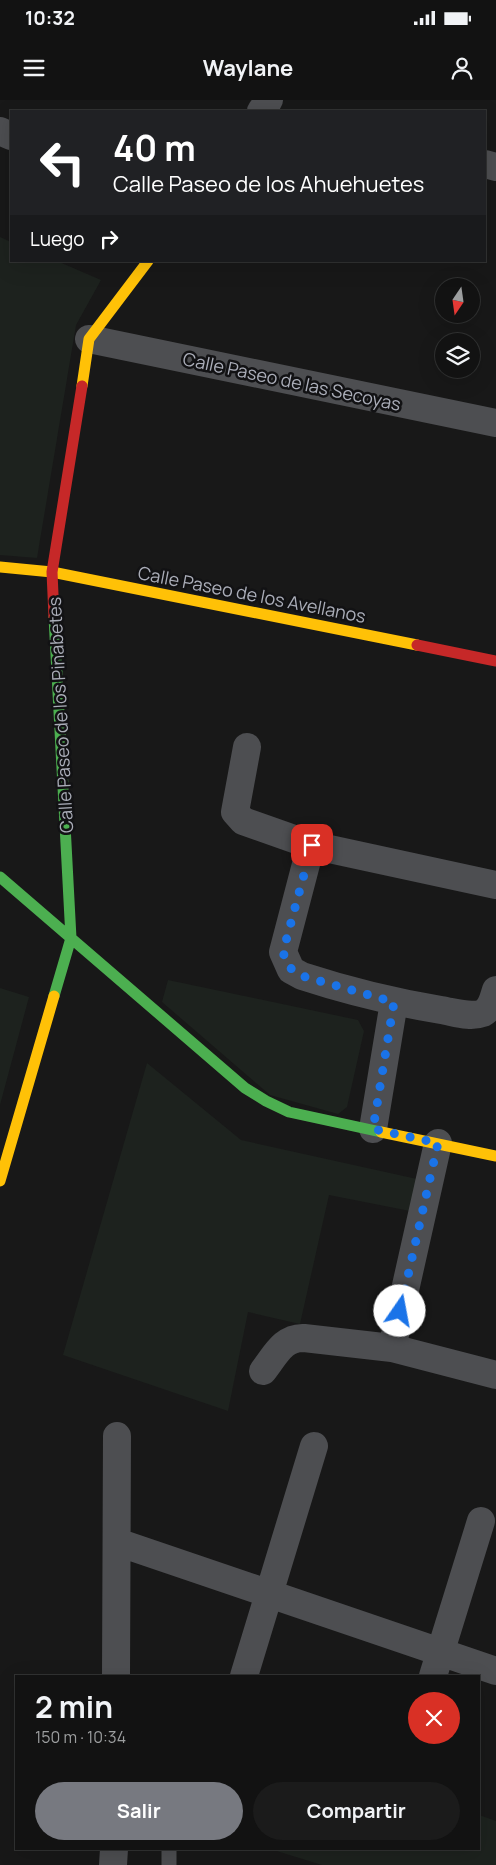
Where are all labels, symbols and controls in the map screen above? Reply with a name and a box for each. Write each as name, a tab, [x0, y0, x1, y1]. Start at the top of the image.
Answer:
text: 10:32	[25, 5, 75, 31]
text: Waylane	[203, 53, 293, 83]
icon: menu	[20, 54, 48, 82]
icon: person	[448, 54, 476, 82]
text: 40 m	[113, 124, 196, 172]
icon: left	[30, 130, 95, 195]
text: Calle Paseo de los Ahuehuetes	[113, 169, 424, 199]
icon: right	[95, 225, 123, 253]
text: Luego	[30, 226, 85, 252]
north arrow	[435, 278, 480, 322]
map controls	[435, 278, 480, 378]
button: layers	[435, 333, 480, 378]
street label: Calle Paseo de las Secoyas	[181, 346, 403, 416]
street label: Calle Paseo de los Avellanos	[136, 560, 368, 628]
street label: Calle Paseo de los Pinabetes	[42, 596, 78, 834]
pin	[291, 824, 333, 866]
icon: arrive	[298, 831, 326, 859]
position arrow	[373, 1284, 425, 1336]
text: 2 min	[35, 1686, 113, 1727]
button: close	[408, 1692, 460, 1744]
text: 150 m · 10:34	[35, 1726, 126, 1748]
button: Salir	[35, 1782, 243, 1840]
button: Compartir	[253, 1782, 460, 1840]

